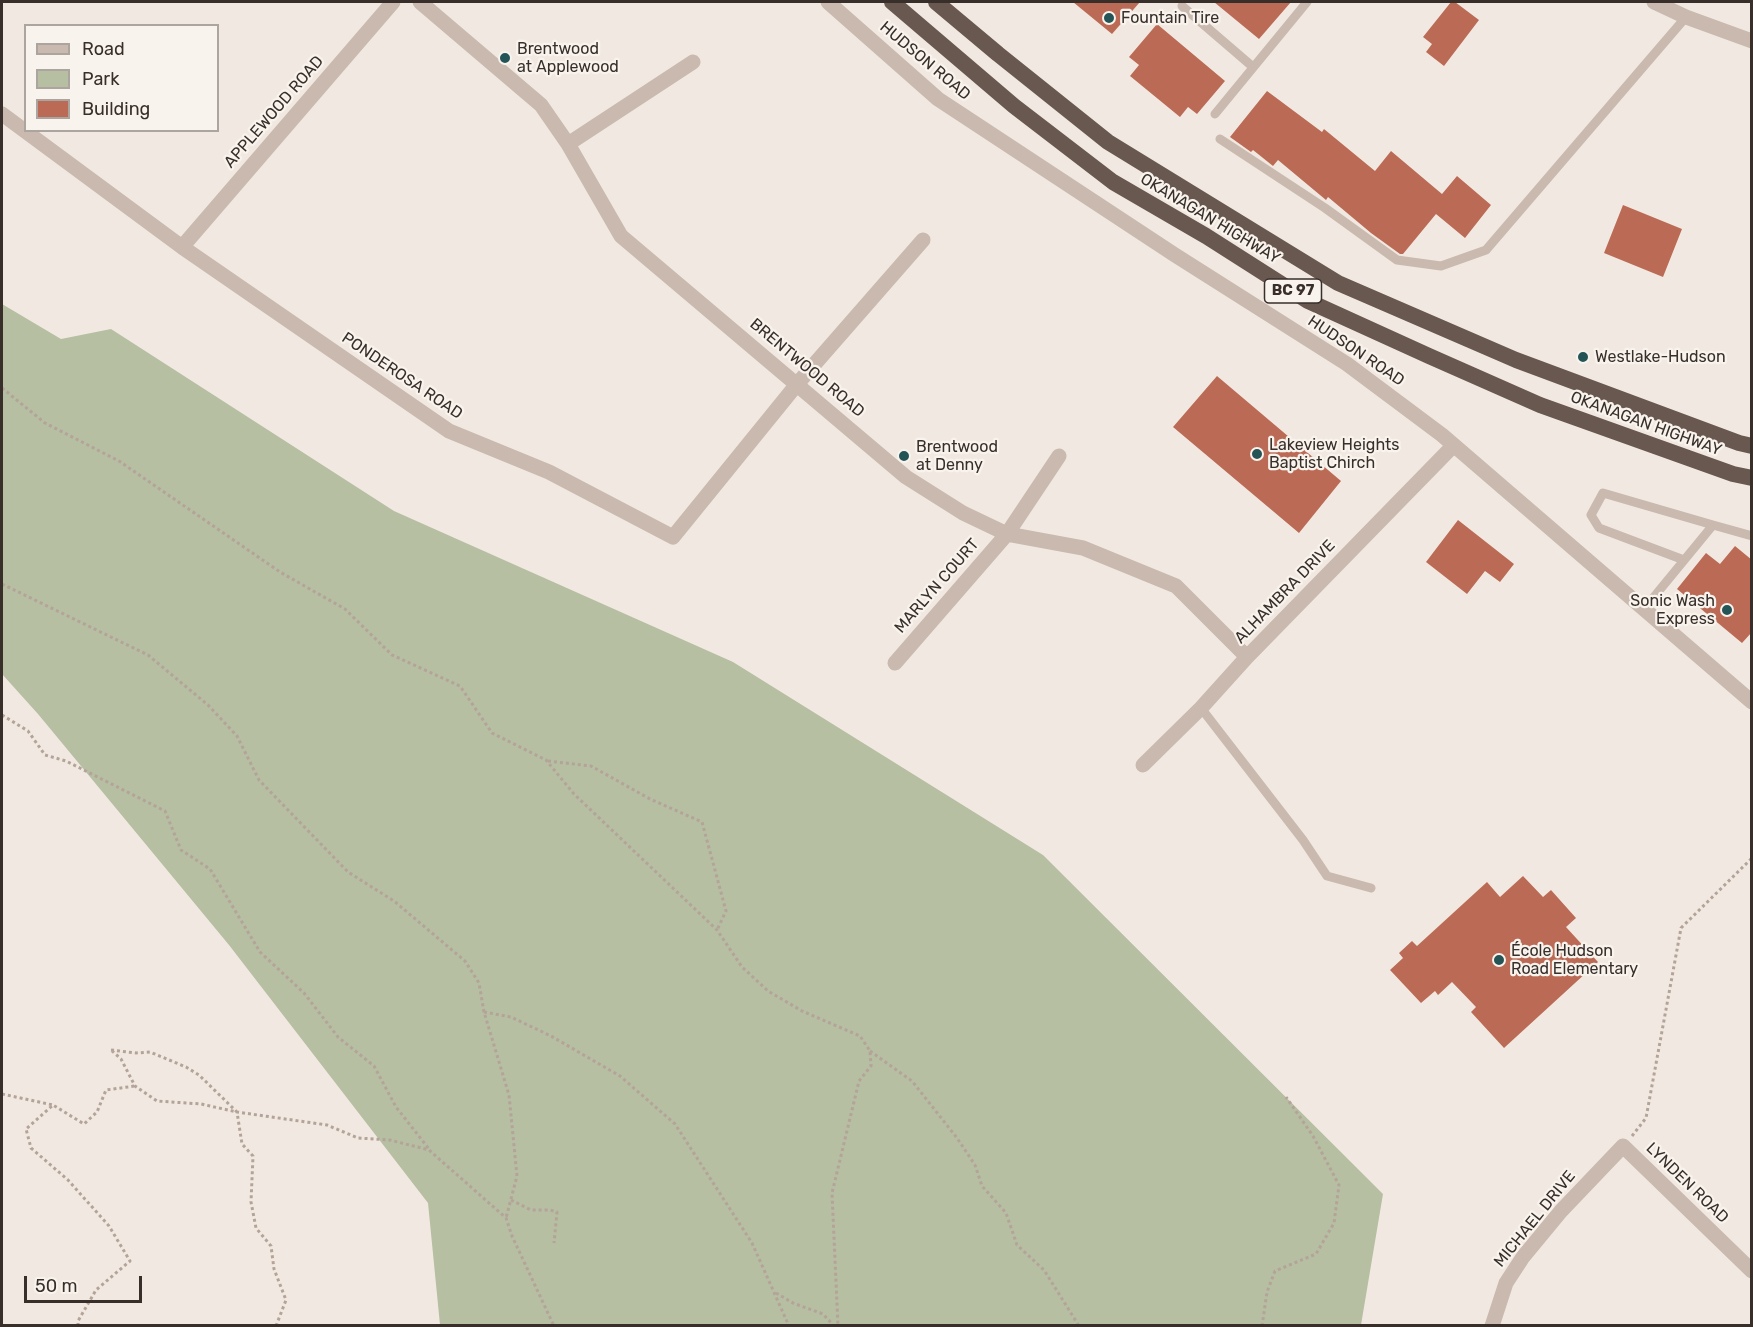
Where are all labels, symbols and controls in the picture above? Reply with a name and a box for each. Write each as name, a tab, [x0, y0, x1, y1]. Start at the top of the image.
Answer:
place label: Fountain Tire	[1121, 8, 1219, 28]
marker: Fountain Tire	[1102, 11, 1116, 25]
street label: HUDSON ROAD	[876, 18, 974, 104]
legend	[24, 24, 219, 132]
text: Road	[82, 38, 125, 60]
place label: Brentwood at Applewood	[517, 39, 619, 77]
marker: Brentwood at Applewood	[498, 51, 512, 65]
street label: APPLEWOOD ROAD	[220, 52, 328, 172]
text: Park	[82, 68, 119, 90]
text: Building	[82, 98, 150, 120]
street label: OKANAGAN HIGHWAY	[1137, 170, 1283, 268]
road number: BC 97	[1264, 279, 1322, 303]
street label: HUDSON ROAD	[1304, 312, 1408, 390]
street label: BRENTWOOD ROAD	[746, 315, 868, 421]
street label: PONDEROSA ROAD	[338, 328, 466, 424]
place label: Westlake-Hudson	[1595, 347, 1726, 367]
marker: Westlake-Hudson	[1576, 350, 1590, 364]
street label: OKANAGAN HIGHWAY	[1568, 388, 1724, 460]
place label: Lakeview Heights Baptist Chirch	[1269, 435, 1399, 473]
place label: Brentwood at Denny	[916, 437, 998, 475]
marker: Lakeview Heights Baptist Chirch	[1250, 447, 1264, 461]
marker: Brentwood at Denny	[897, 449, 911, 463]
street label: MARLYN COURT	[891, 535, 983, 637]
street label: ALHAMBRA DRIVE	[1231, 536, 1339, 648]
place label: Sonic Wash Express	[1630, 591, 1715, 629]
marker: Sonic Wash Express	[1720, 603, 1734, 617]
place label: École Hudson Road Elementary	[1511, 941, 1638, 979]
marker: École Hudson Road Elementary	[1492, 953, 1506, 967]
street label: LYNDEN ROAD	[1642, 1139, 1732, 1227]
street label: MICHAEL DRIVE	[1490, 1167, 1580, 1271]
scale bar	[27, 1264, 146, 1302]
text: 50 m	[35, 1275, 78, 1297]

